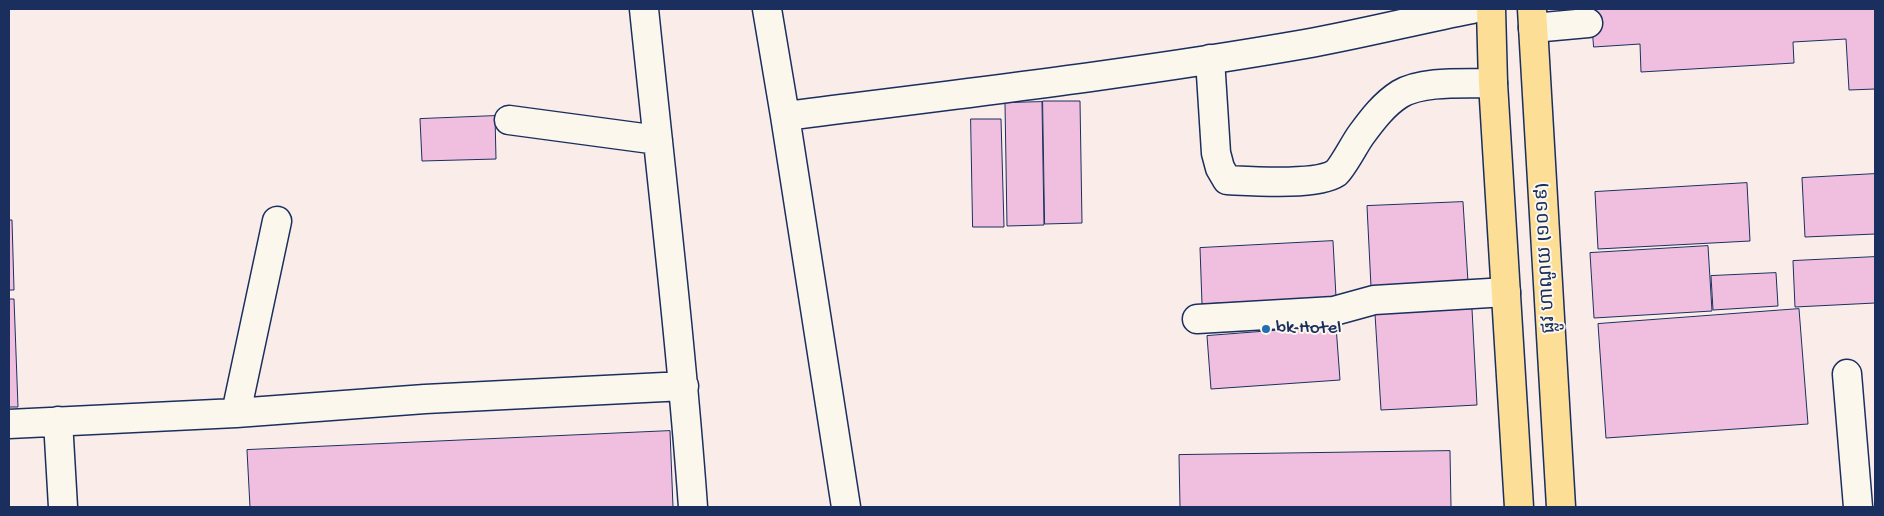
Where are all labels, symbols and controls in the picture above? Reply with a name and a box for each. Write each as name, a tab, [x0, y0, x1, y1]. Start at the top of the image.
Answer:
street label: ផ្លូវ ហាណូយ (១០១៩)	[1532, 182, 1562, 334]
place label: bk Hotel	[1276, 318, 1341, 340]
marker: bk Hotel	[1260, 323, 1272, 335]

